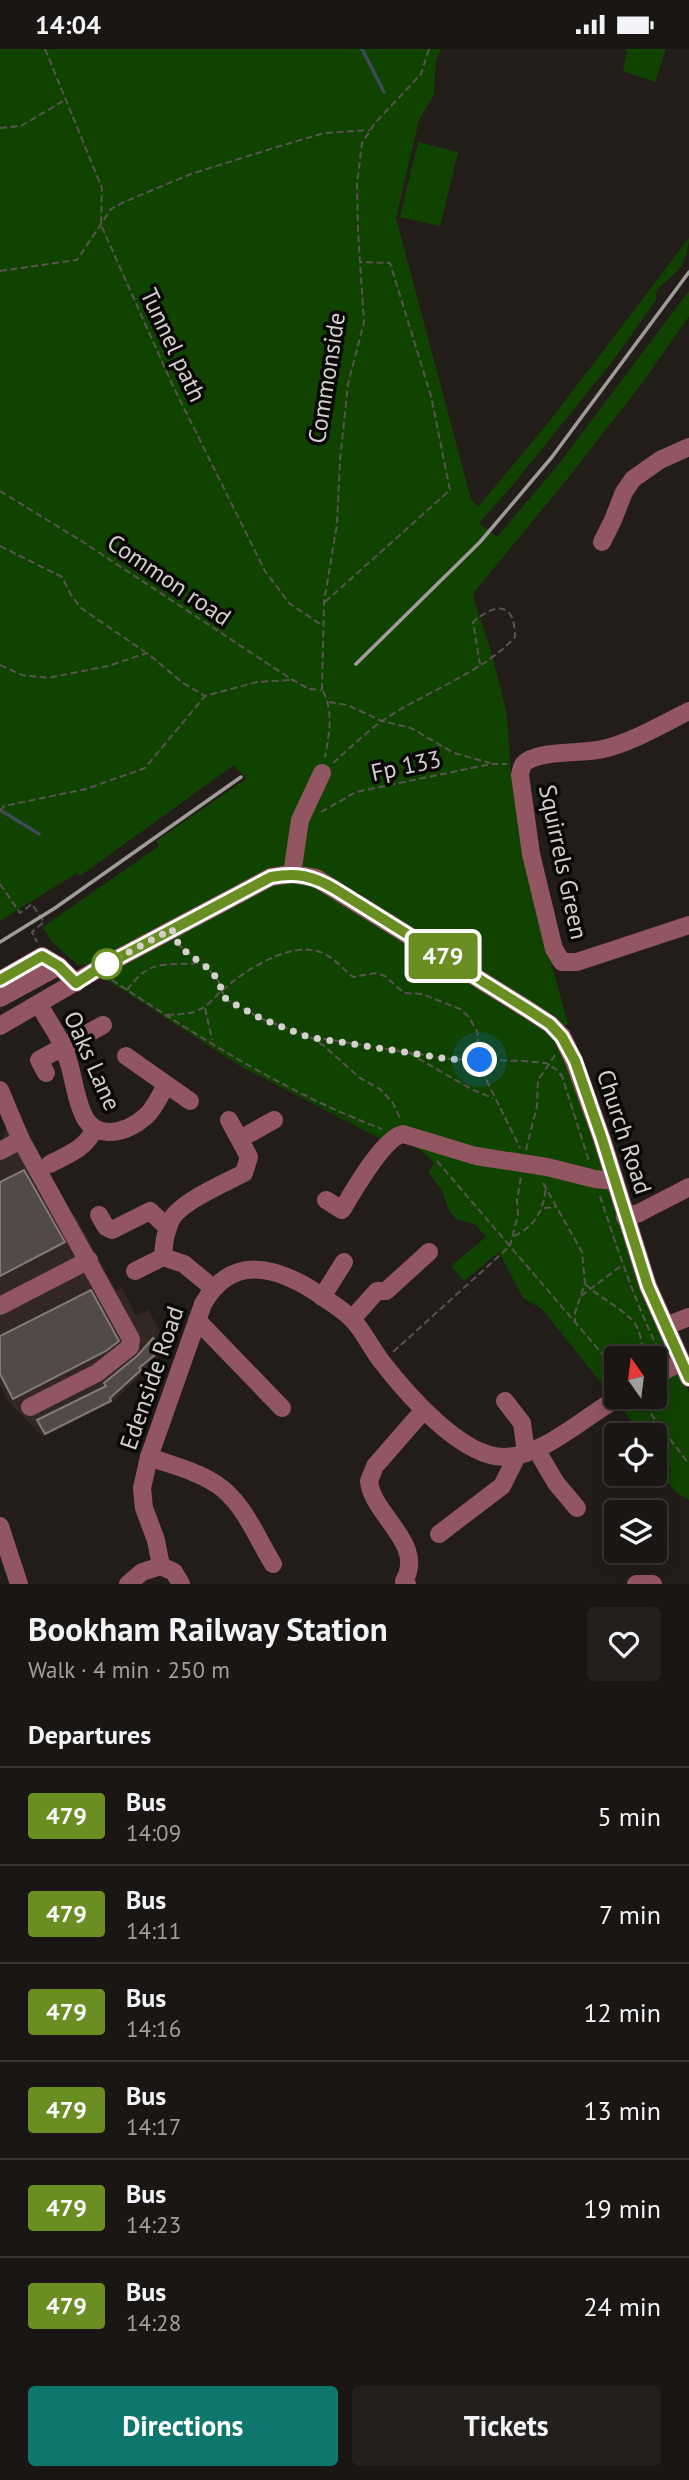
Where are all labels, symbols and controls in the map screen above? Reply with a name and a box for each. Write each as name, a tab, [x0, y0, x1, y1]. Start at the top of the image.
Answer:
text: 14:04	[35, 8, 101, 41]
street label: Tunnel path	[134, 283, 213, 407]
street label: Commonside	[301, 310, 352, 446]
street label: Common road	[101, 527, 237, 632]
street label: Fp 133	[368, 743, 444, 788]
street label: Squirrels Green	[532, 782, 595, 942]
line badge: 479	[403, 933, 483, 979]
text: 479	[423, 940, 463, 971]
unlabelled marker	[92, 949, 122, 979]
street label: Oaks Lane	[57, 1006, 128, 1115]
your location	[462, 1042, 497, 1077]
street label: Church Road	[590, 1066, 659, 1198]
street label: Edenside Road	[112, 1302, 191, 1454]
north arrow	[604, 1346, 667, 1409]
map controls	[604, 1346, 667, 1563]
button: locate	[604, 1423, 667, 1486]
button: layers	[604, 1500, 667, 1563]
text: Bookham Railway Station	[28, 1607, 388, 1650]
button: heart	[587, 1607, 661, 1681]
text: Walk · 4 min · 250 m	[28, 1655, 230, 1684]
text: Departures	[28, 1718, 151, 1751]
text: Bus	[126, 1785, 166, 1818]
text: 479	[46, 1800, 87, 1831]
text: 5 min	[598, 1800, 661, 1833]
text: 14:09	[126, 1818, 181, 1847]
text: Bus	[126, 1883, 166, 1916]
text: 479	[46, 1898, 87, 1929]
text: 7 min	[599, 1898, 661, 1931]
text: 14:11	[126, 1916, 181, 1945]
text: Bus	[126, 1981, 166, 2014]
text: 479	[46, 1996, 87, 2027]
text: 12 min	[583, 1996, 661, 2029]
text: 14:16	[126, 2014, 181, 2043]
text: Bus	[126, 2079, 166, 2112]
text: 479	[46, 2094, 87, 2125]
text: 13 min	[583, 2094, 661, 2127]
text: 14:17	[126, 2112, 181, 2141]
text: Bus	[126, 2177, 166, 2210]
text: 479	[46, 2192, 87, 2223]
text: 19 min	[583, 2192, 661, 2225]
text: 14:23	[126, 2210, 181, 2239]
text: Bus	[126, 2275, 166, 2308]
text: 479	[46, 2290, 87, 2321]
text: 24 min	[583, 2290, 661, 2323]
text: 14:28	[126, 2308, 181, 2337]
button: Directions	[28, 2386, 338, 2466]
button: Tickets	[352, 2386, 661, 2466]

